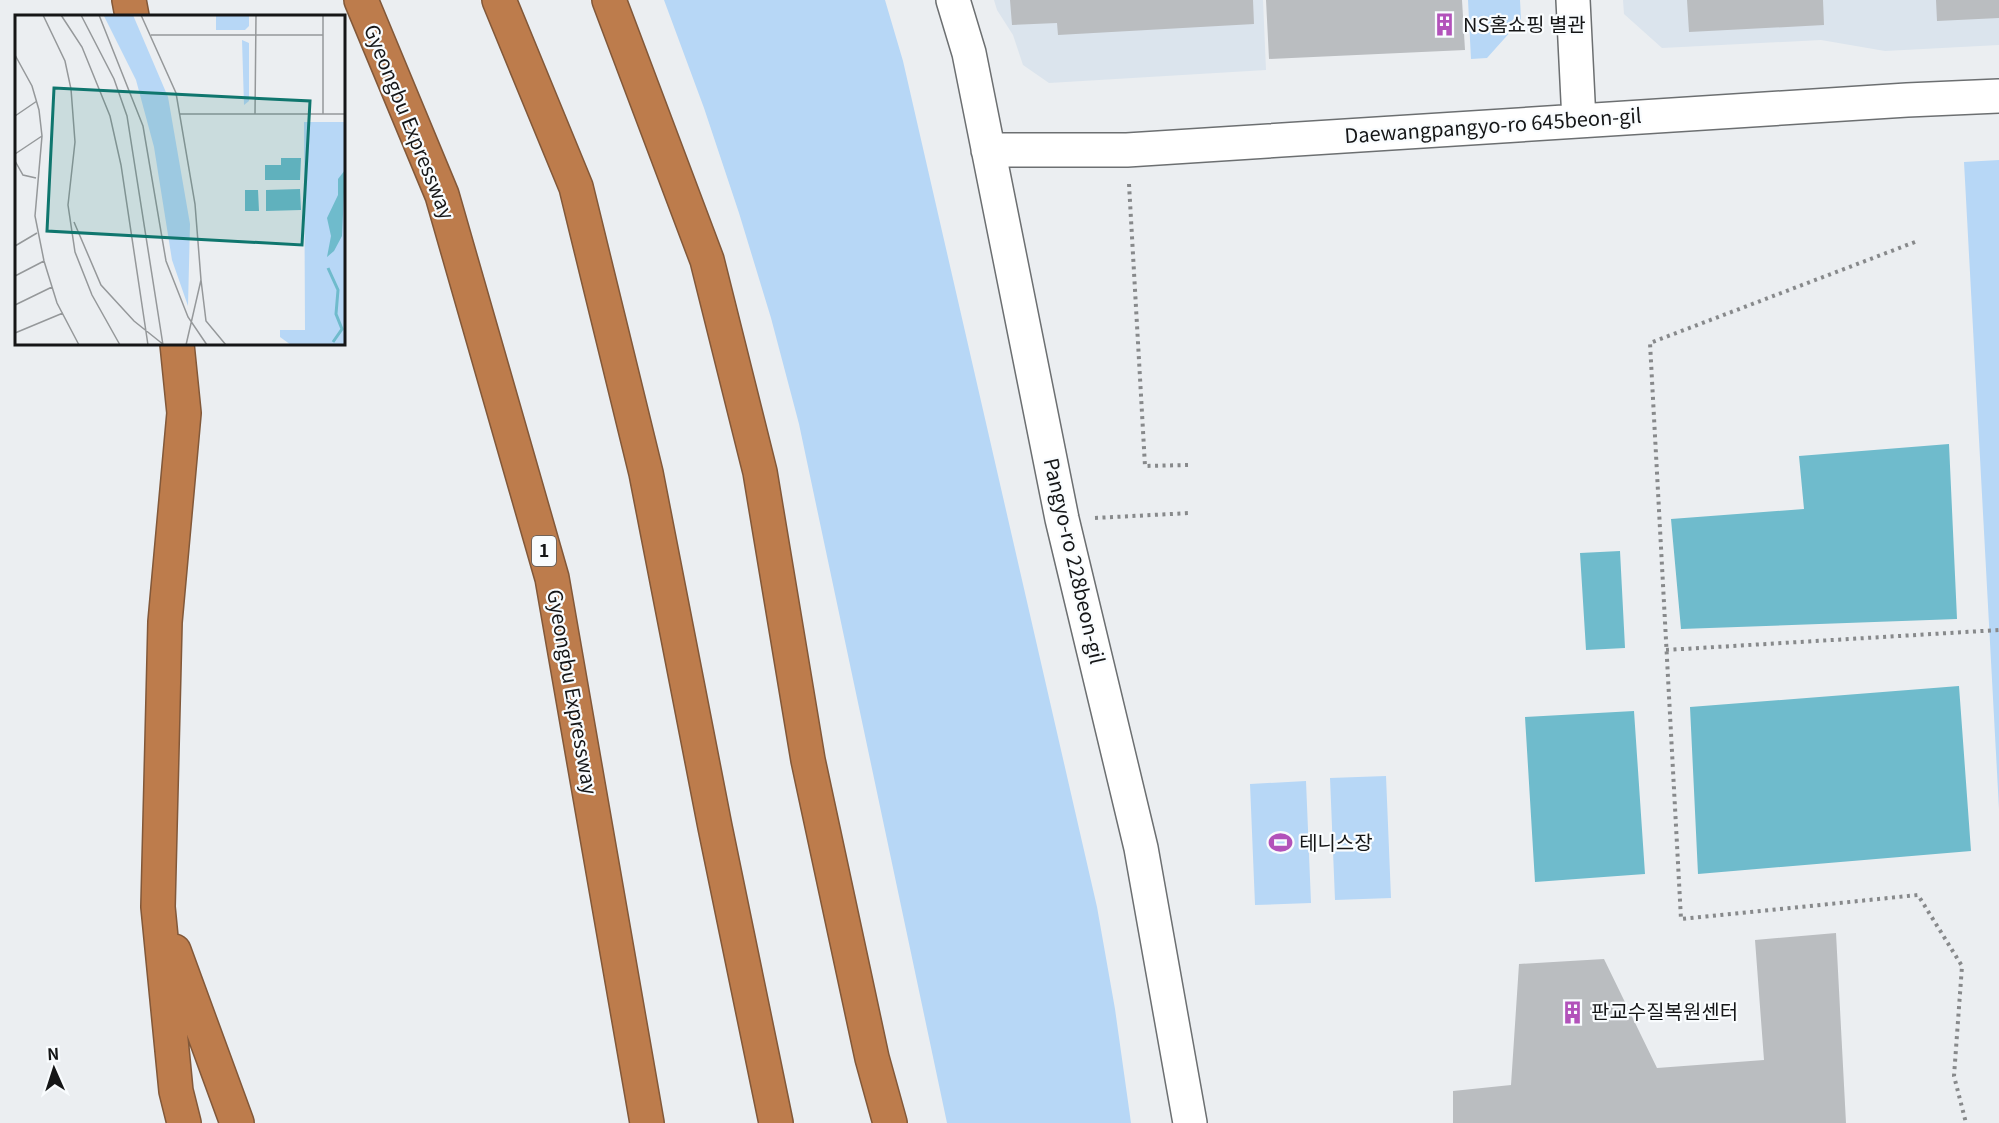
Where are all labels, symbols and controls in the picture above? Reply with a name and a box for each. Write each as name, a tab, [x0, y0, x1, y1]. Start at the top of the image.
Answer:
place label: NS홈쇼핑 별관	[1463, 9, 1586, 38]
building icon: NS홈쇼핑 별관	[1432, 12, 1458, 38]
inset map	[15, 15, 345, 345]
street label: Gyeongbu Expressway	[358, 20, 463, 224]
street label: Daewangpangyo-ro 645beon-gil	[1343, 100, 1642, 149]
street label: Pangyo-ro 228beon-gil	[1038, 455, 1113, 667]
road number: 1	[532, 536, 556, 566]
street label: Gyeongbu Expressway	[541, 587, 606, 797]
place label: 테니스장	[1299, 827, 1373, 856]
sports icon: 테니스장	[1268, 830, 1294, 856]
place label: 판교수질복원센터	[1591, 996, 1738, 1025]
building icon: 판교수질복원센터	[1560, 999, 1586, 1025]
north arrow	[24, 1039, 84, 1099]
text: N	[47, 1041, 60, 1065]

